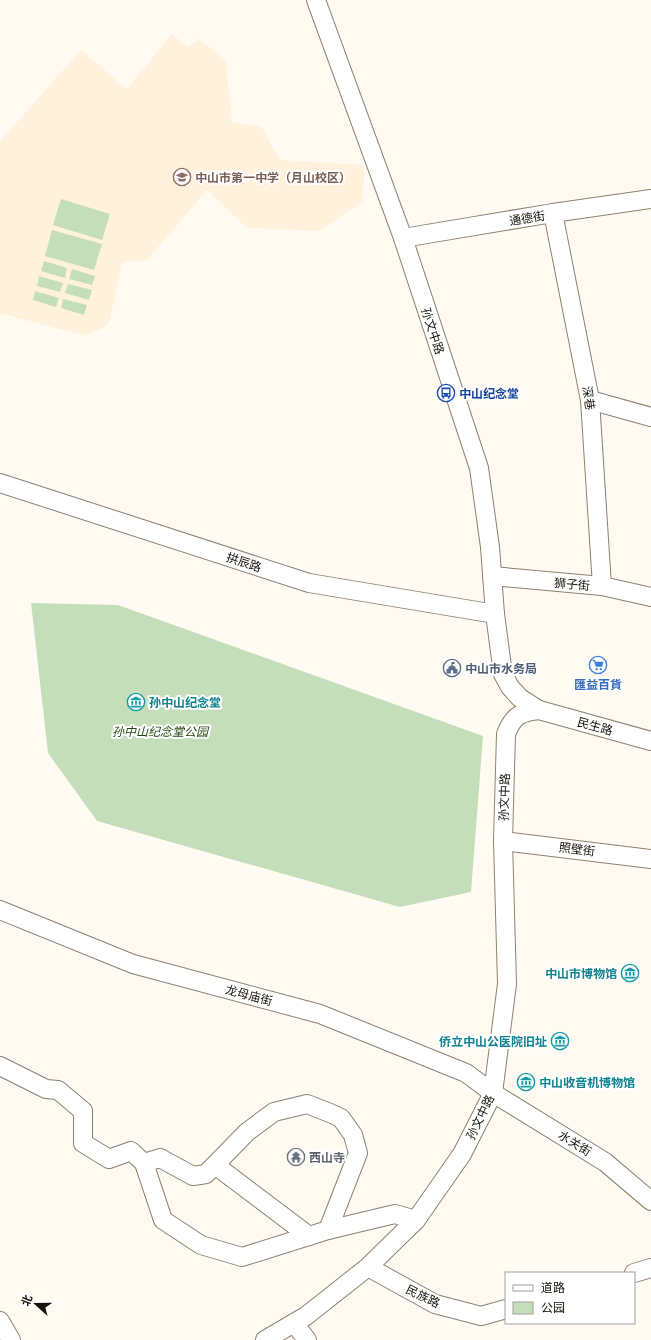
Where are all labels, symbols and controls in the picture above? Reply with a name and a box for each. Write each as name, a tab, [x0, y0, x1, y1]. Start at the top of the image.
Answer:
school or university icon: 中山市第一中学（月山校区）	[172, 167, 192, 187]
place label: 中山市第一中学（月山校区）	[195, 170, 351, 185]
street label: 通德街	[508, 208, 546, 228]
street label: 孙文中路	[418, 306, 448, 356]
bus stop icon: 中山纪念堂	[436, 383, 456, 403]
street label: 深巷	[580, 385, 598, 411]
place label: 中山纪念堂	[459, 386, 519, 401]
street label: 拱辰路	[225, 549, 263, 575]
street label: 狮子街	[553, 575, 591, 593]
supermarket icon: 匯益百貨	[588, 655, 608, 675]
public building icon: 中山市水务局	[442, 658, 462, 678]
place label: 中山市水务局	[465, 661, 537, 676]
place label: 匯益百貨	[574, 677, 622, 692]
museum icon: 孙中山纪念堂	[126, 692, 146, 712]
place label: 孙中山纪念堂	[149, 695, 221, 710]
street label: 民生路	[576, 714, 614, 738]
park label: 孙中山纪念堂公园	[112, 724, 210, 739]
street label: 孙文中路	[496, 773, 512, 821]
street label: 照壁街	[558, 839, 596, 859]
museum icon: 中山市博物馆	[620, 963, 640, 983]
place label: 中山市博物馆	[545, 966, 617, 981]
street label: 龙母庙街	[224, 982, 274, 1008]
museum icon: 侨立中山公医院旧址	[550, 1031, 570, 1051]
place label: 侨立中山公医院旧址	[439, 1034, 547, 1049]
museum icon: 中山收音机博物馆	[516, 1072, 536, 1092]
place label: 中山收音机博物馆	[539, 1075, 635, 1090]
street label: 孙文中路	[463, 1092, 497, 1142]
street label: 水关街	[556, 1127, 594, 1159]
temple icon: 西山寺	[286, 1147, 306, 1167]
place label: 西山寺	[309, 1150, 345, 1165]
legend	[505, 1272, 635, 1324]
text: 道路	[541, 1280, 565, 1295]
street label: 民族路	[404, 1281, 442, 1311]
north arrow	[16, 1284, 56, 1324]
text: 北	[18, 1293, 35, 1308]
text: 公园	[541, 1300, 565, 1315]

